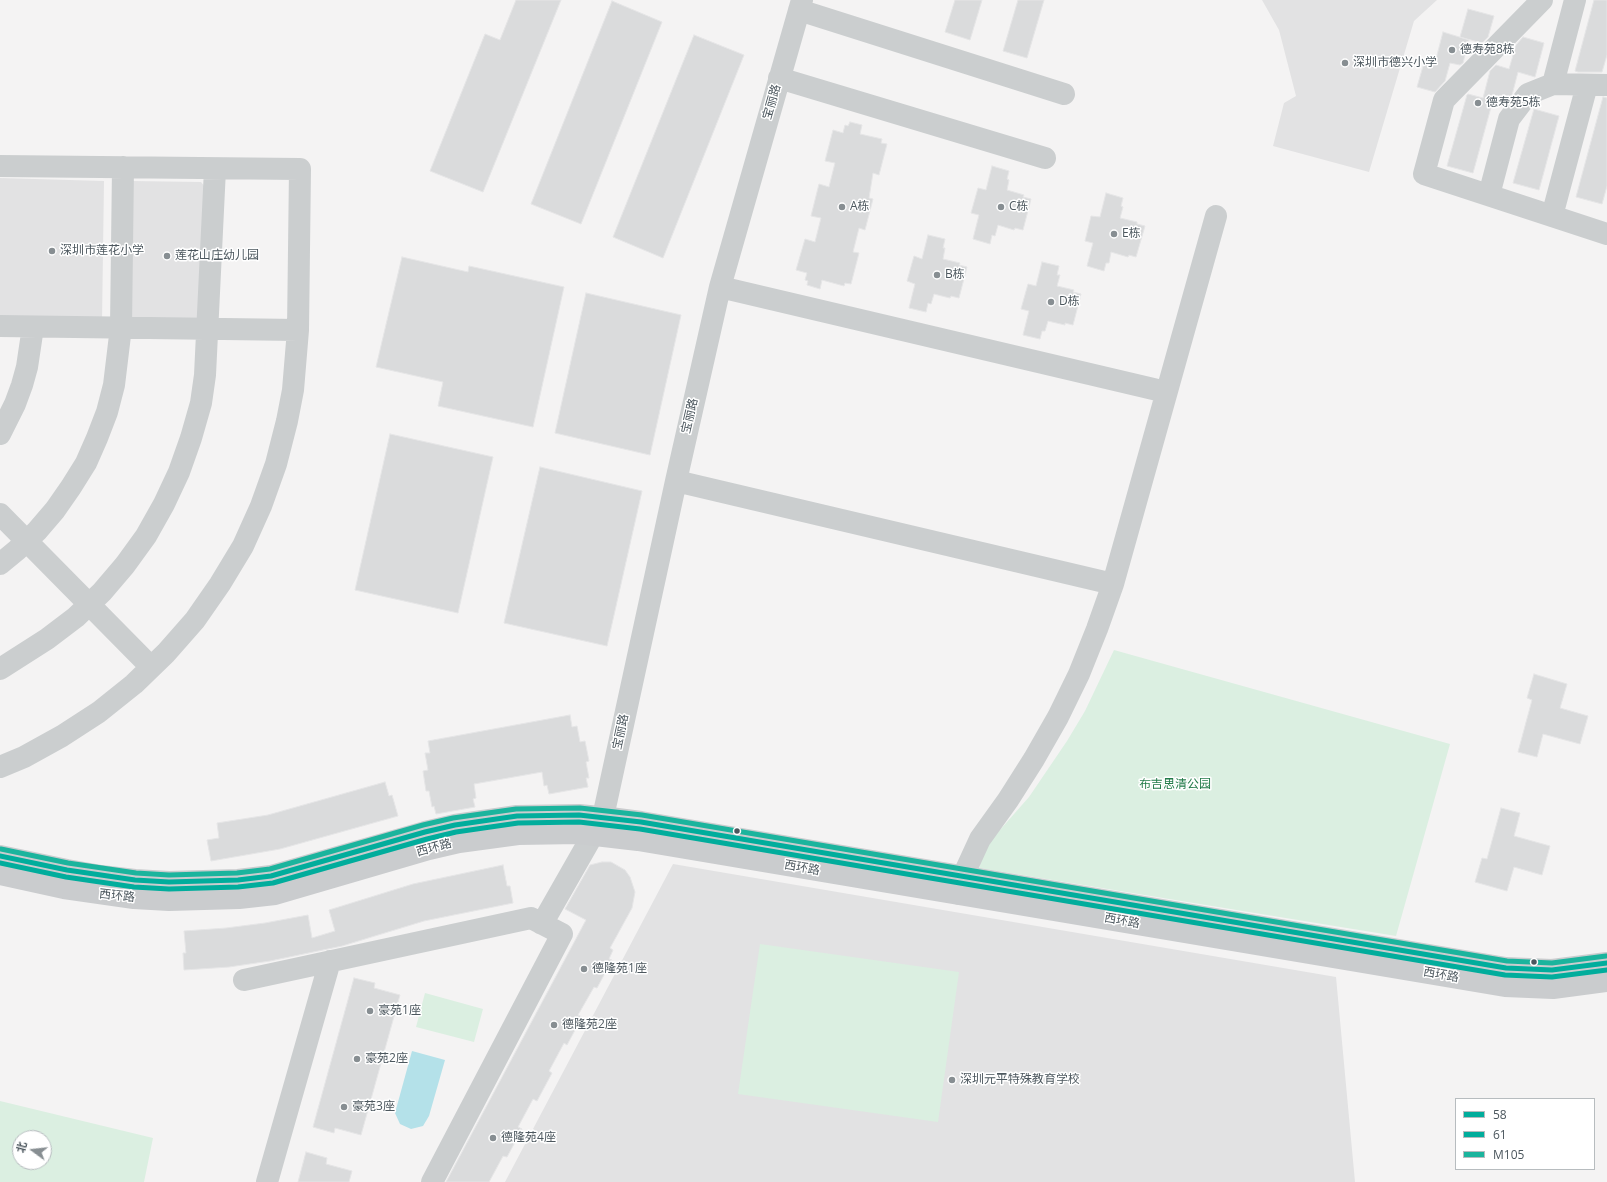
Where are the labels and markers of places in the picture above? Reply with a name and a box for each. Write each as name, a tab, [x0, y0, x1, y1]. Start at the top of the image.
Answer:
place label: 德寿苑8栋	[1460, 43, 1515, 57]
marker: 德寿苑8栋	[1447, 45, 1457, 55]
place label: 深圳市德兴小学	[1353, 56, 1437, 70]
marker: 深圳市德兴小学	[1340, 58, 1350, 68]
place label: 德寿苑5栋	[1486, 96, 1541, 110]
marker: 德寿苑5栋	[1473, 98, 1483, 108]
place label: A栋	[850, 200, 870, 214]
place label: C栋	[1009, 200, 1029, 214]
marker: A栋	[837, 202, 847, 212]
marker: C栋	[996, 202, 1006, 212]
place label: E栋	[1122, 227, 1141, 241]
marker: E栋	[1109, 229, 1119, 239]
place label: 深圳市莲花小学	[60, 244, 144, 258]
marker: 深圳市莲花小学	[47, 246, 57, 256]
place label: 莲花山庄幼儿园	[175, 249, 259, 263]
marker: 莲花山庄幼儿园	[162, 251, 172, 261]
place label: B栋	[945, 268, 965, 282]
marker: B栋	[932, 270, 942, 280]
place label: D栋	[1059, 295, 1080, 309]
marker: D栋	[1046, 297, 1056, 307]
unlabelled marker	[732, 826, 742, 836]
unlabelled marker	[1529, 957, 1539, 967]
place label: 德隆苑1座	[592, 962, 647, 976]
marker: 德隆苑1座	[579, 964, 589, 974]
place label: 豪苑1座	[378, 1004, 421, 1018]
marker: 豪苑1座	[365, 1006, 375, 1016]
place label: 德隆苑2座	[562, 1018, 617, 1032]
marker: 德隆苑2座	[549, 1020, 559, 1030]
place label: 豪苑2座	[365, 1052, 408, 1066]
marker: 豪苑2座	[352, 1054, 362, 1064]
place label: 深圳元平特殊教育学校	[960, 1073, 1080, 1087]
marker: 深圳元平特殊教育学校	[947, 1075, 957, 1085]
place label: 豪苑3座	[352, 1100, 395, 1114]
marker: 豪苑3座	[339, 1102, 349, 1112]
place label: 德隆苑4座	[501, 1131, 556, 1145]
marker: 德隆苑4座	[488, 1133, 498, 1143]

